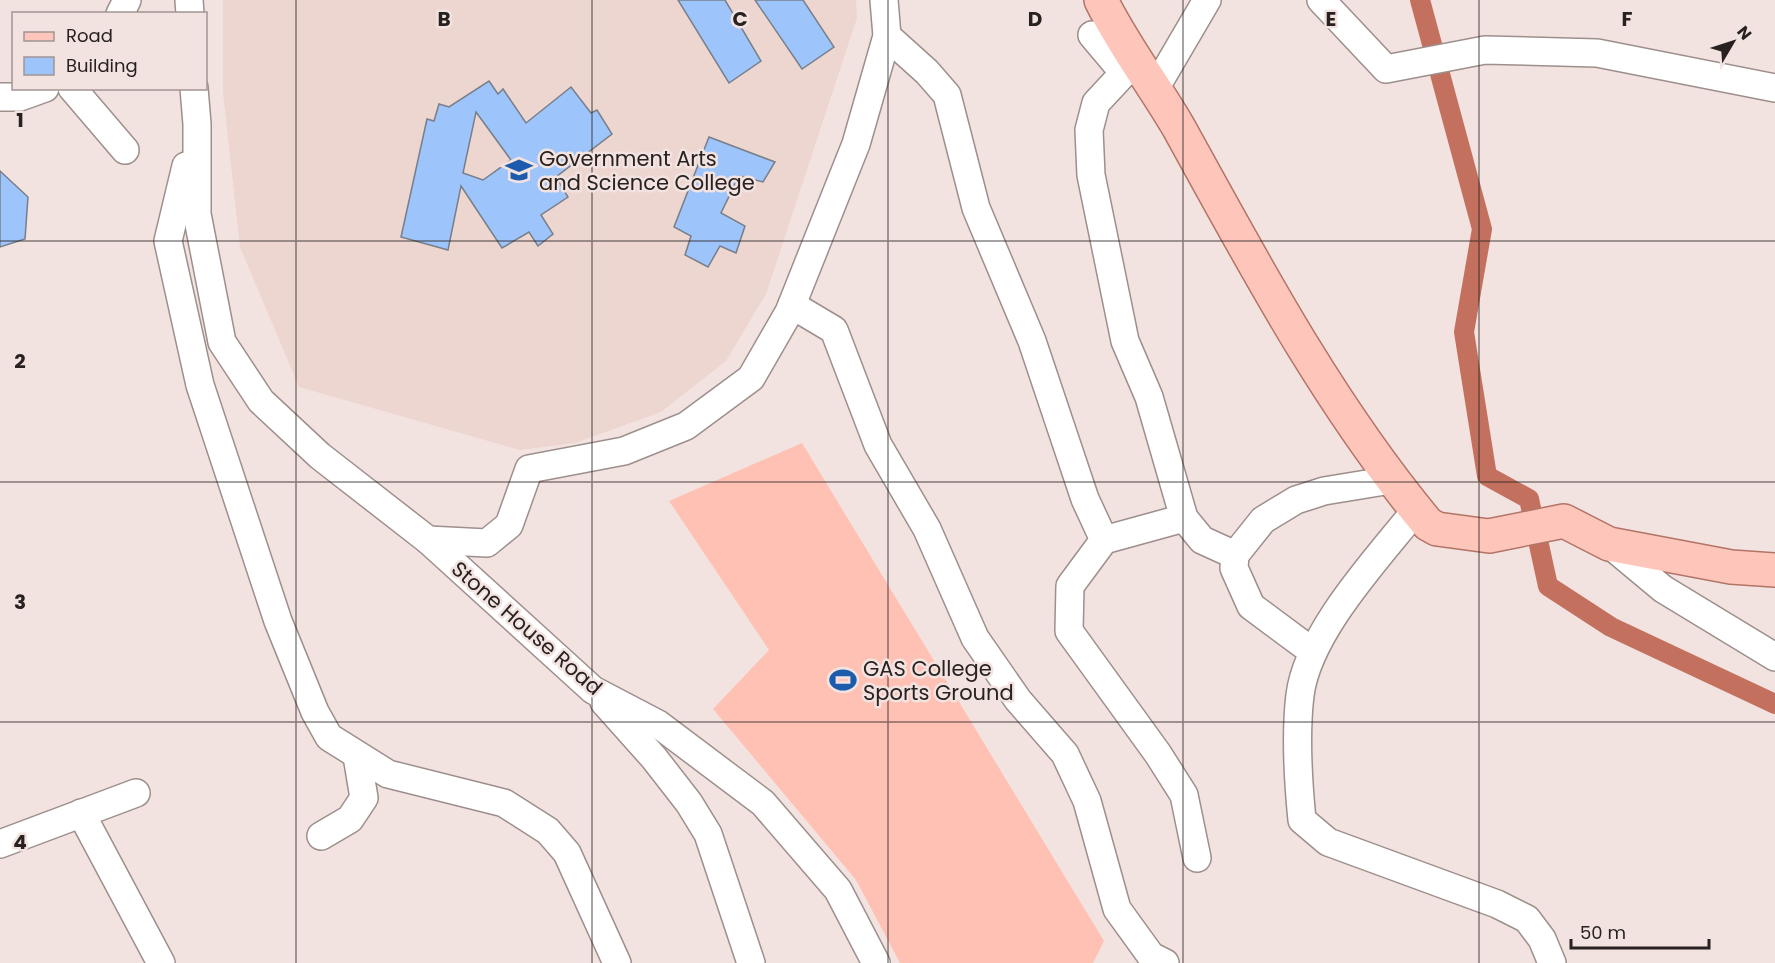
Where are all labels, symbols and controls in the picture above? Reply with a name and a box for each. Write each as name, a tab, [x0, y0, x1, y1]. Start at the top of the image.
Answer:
text: B	[437, 5, 451, 33]
text: C	[732, 5, 748, 33]
text: D	[1028, 5, 1042, 33]
text: E	[1326, 5, 1336, 33]
text: F	[1622, 5, 1633, 33]
legend	[12, 12, 207, 90]
north arrow	[1703, 12, 1763, 72]
text: N	[1732, 21, 1757, 45]
text: Road	[66, 23, 113, 48]
text: Building	[66, 53, 138, 78]
text: 1	[16, 106, 24, 134]
place label: Government Arts and Science College	[539, 144, 755, 197]
school or university icon: Government Arts and Science College	[504, 155, 534, 185]
text: 2	[14, 347, 26, 375]
street label: Stone House Road	[445, 554, 609, 702]
text: 3	[14, 588, 26, 616]
place label: GAS College Sports Ground	[863, 654, 1014, 707]
sports icon: GAS College Sports Ground	[828, 665, 858, 695]
text: 4	[13, 828, 27, 856]
scale bar	[1571, 912, 1709, 950]
text: 50 m	[1580, 920, 1626, 945]

